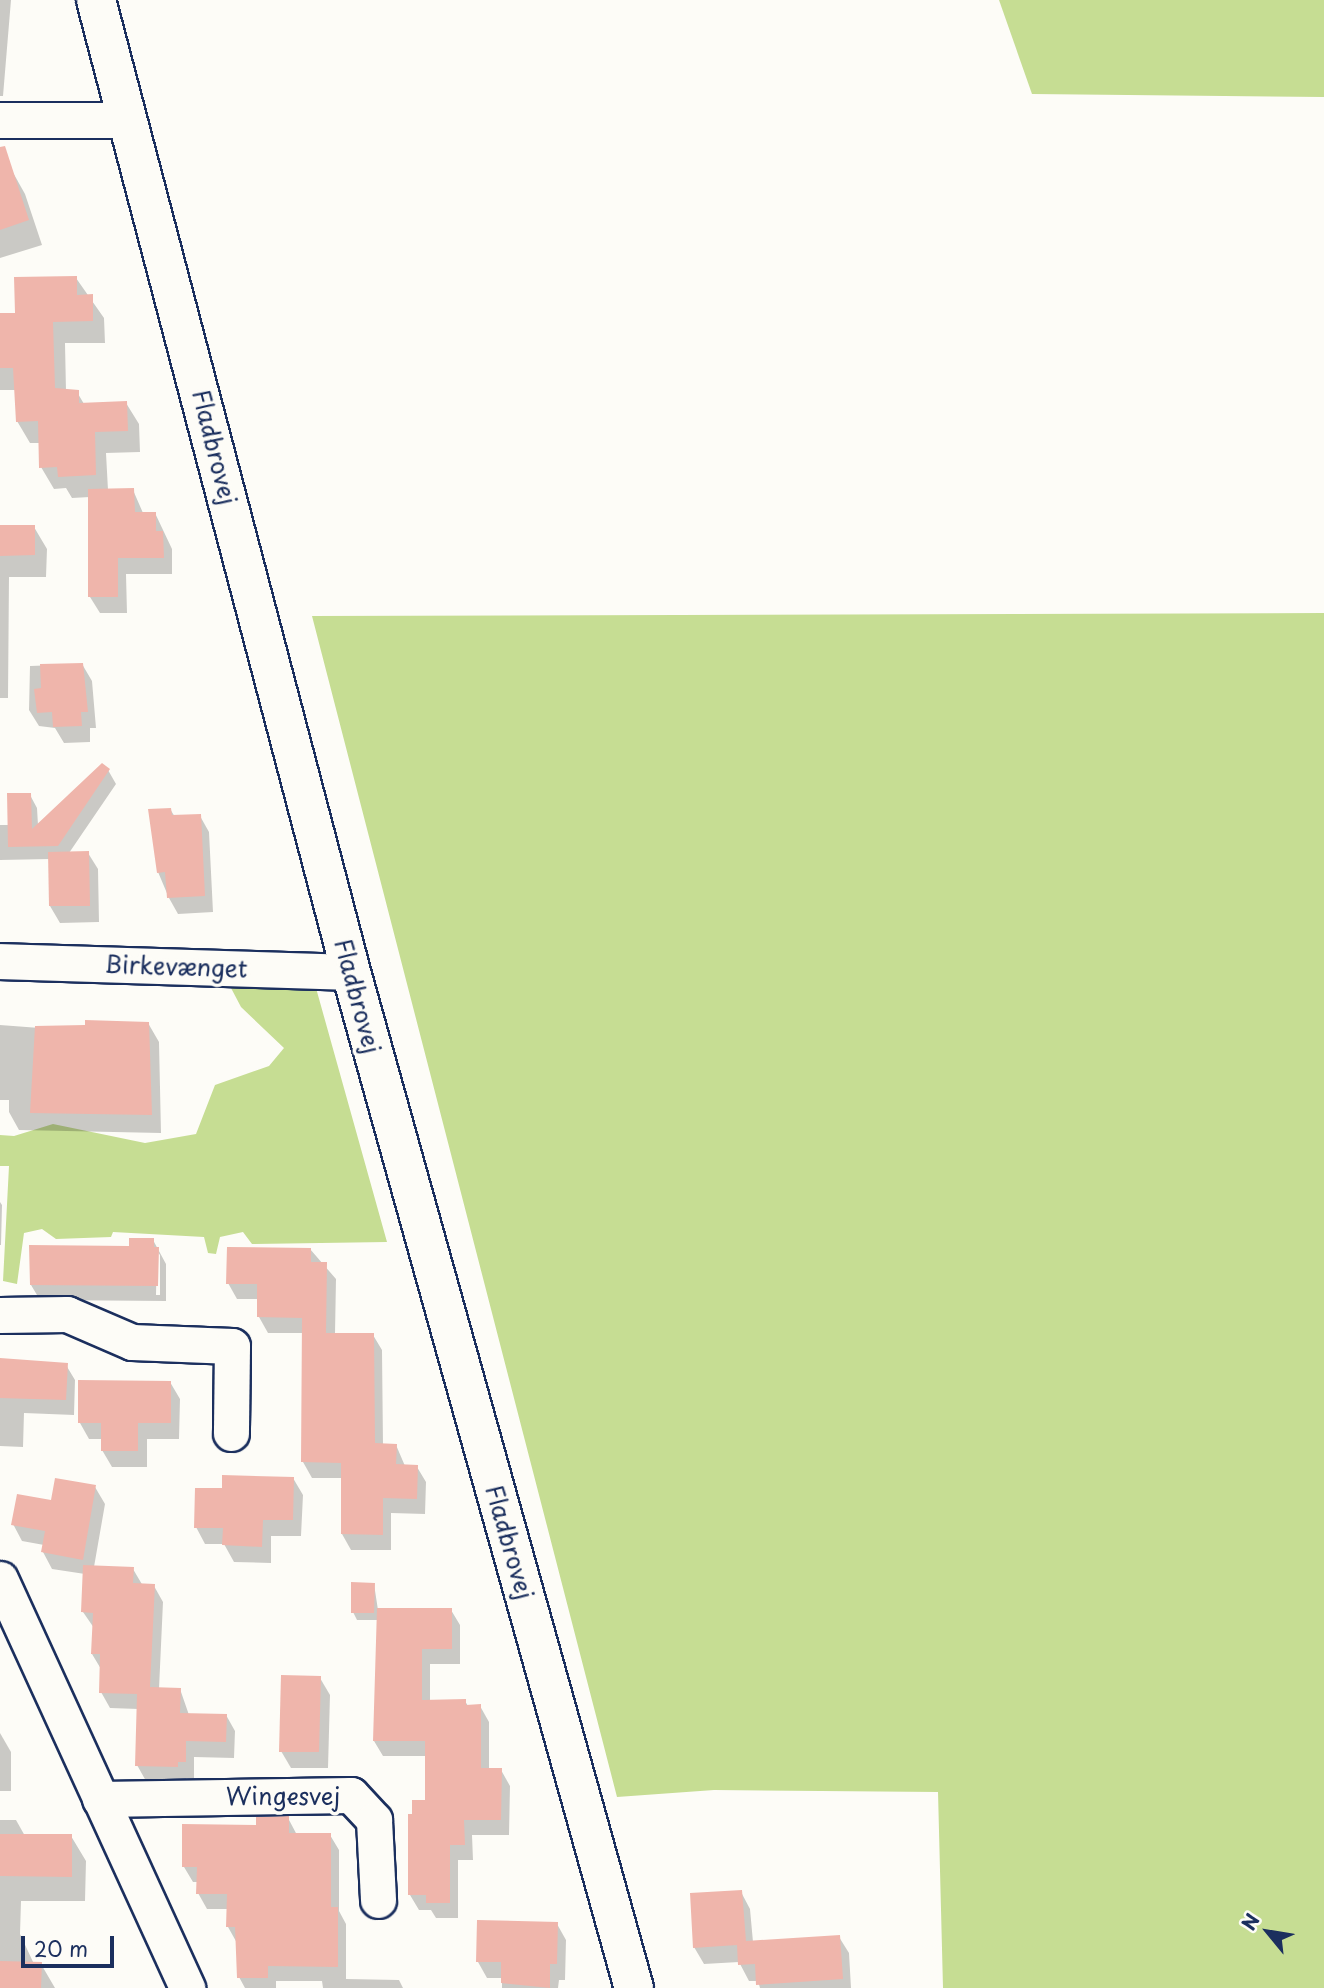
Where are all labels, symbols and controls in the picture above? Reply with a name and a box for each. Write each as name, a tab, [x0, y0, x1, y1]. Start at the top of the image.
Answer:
street label: Fladbrovej	[187, 387, 243, 507]
street label: Fladbrovej	[329, 936, 387, 1056]
street label: Birkevænget	[104, 949, 248, 983]
street label: Fladbrovej	[480, 1482, 540, 1602]
street label: Wingesvej	[226, 1782, 340, 1810]
north arrow	[1233, 1897, 1303, 1967]
text: N	[1234, 1908, 1266, 1935]
scale bar	[24, 1922, 117, 1966]
text: 20 m	[34, 1932, 88, 1964]

